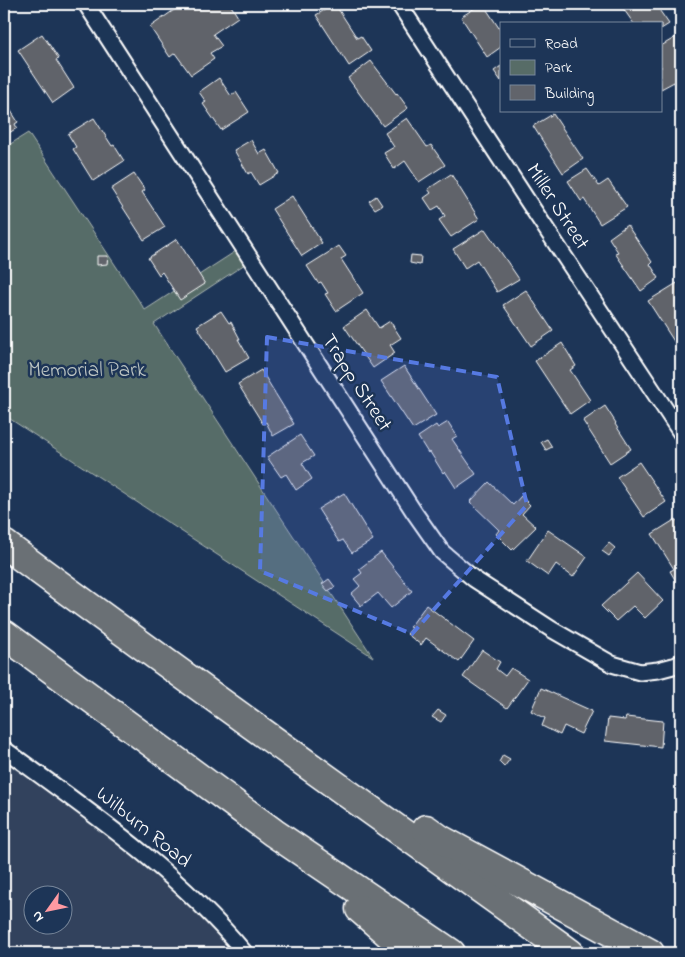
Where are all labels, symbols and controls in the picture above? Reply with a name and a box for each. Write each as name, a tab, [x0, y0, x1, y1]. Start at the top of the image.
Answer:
legend	[500, 22, 662, 112]
text: Road	[545, 33, 578, 55]
text: Park	[545, 57, 573, 79]
text: Building	[544, 83, 594, 106]
street label: Miller Street	[518, 158, 596, 256]
street label: Trapp Street	[313, 328, 399, 438]
park label: Memorial Park	[28, 356, 147, 386]
street label: Wilburn Road	[89, 780, 197, 876]
north arrow	[22, 884, 72, 934]
text: N	[27, 907, 50, 926]

